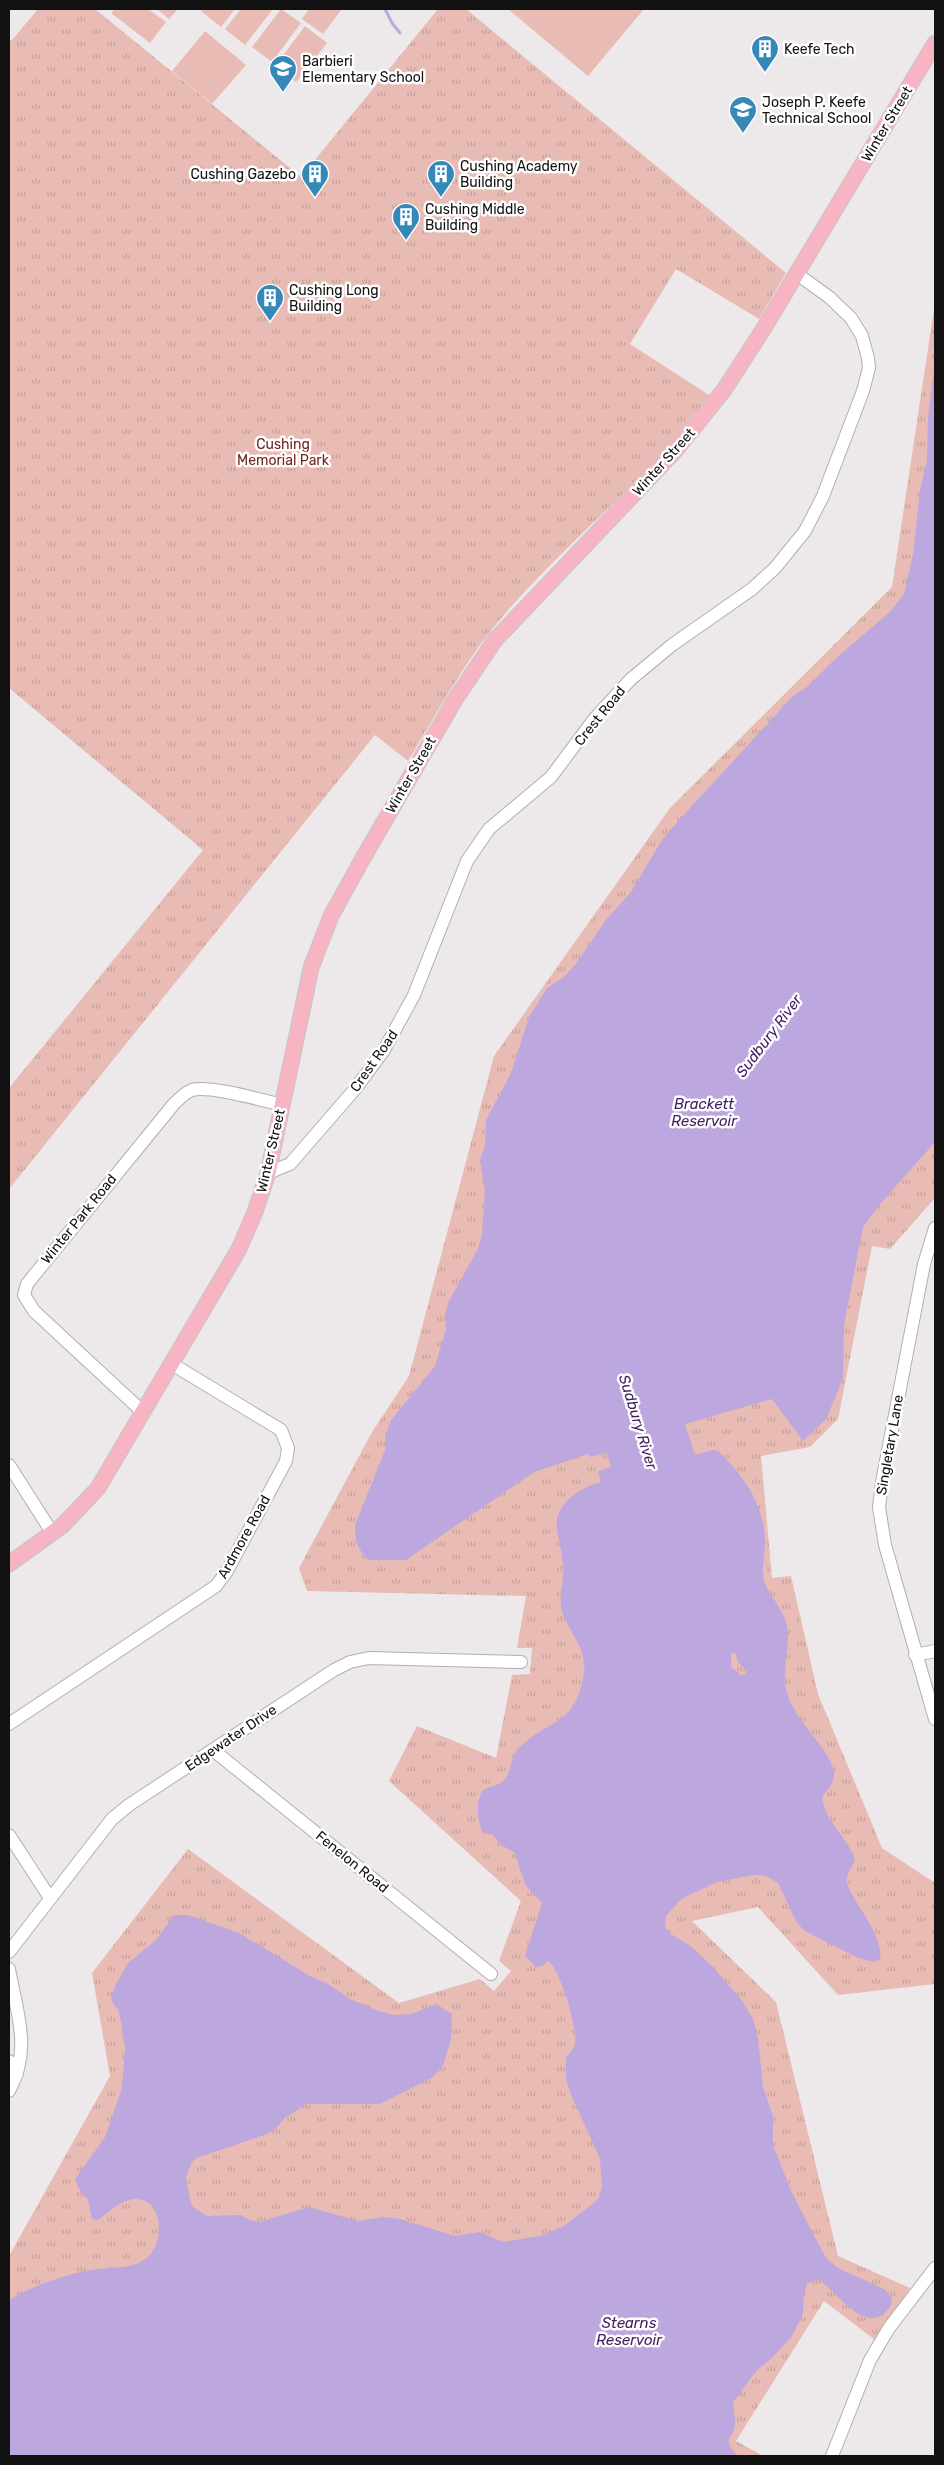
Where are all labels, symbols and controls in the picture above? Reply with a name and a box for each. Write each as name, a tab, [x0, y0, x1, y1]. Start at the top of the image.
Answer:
building icon: Keefe Tech	[750, 34, 780, 73]
place label: Keefe Tech	[784, 41, 855, 58]
place label: Barbieri Elementary School	[302, 53, 424, 86]
school or university icon: Barbieri Elementary School	[268, 54, 298, 93]
street label: Winter Street	[858, 83, 916, 165]
place label: Joseph P. Keefe Technical School	[762, 94, 871, 127]
school or university icon: Joseph P. Keefe Technical School	[728, 95, 758, 134]
place label: Cushing Academy Building	[460, 158, 578, 191]
building icon: Cushing Gazebo	[300, 159, 330, 198]
building icon: Cushing Academy Building	[426, 159, 456, 198]
place label: Cushing Gazebo	[190, 166, 296, 183]
place label: Cushing Middle Building	[425, 201, 525, 234]
building icon: Cushing Middle Building	[391, 202, 421, 241]
place label: Cushing Long Building	[289, 282, 379, 315]
building icon: Cushing Long Building	[255, 283, 285, 322]
street label: Winter Street	[629, 424, 699, 499]
park label: Cushing Memorial Park	[237, 436, 330, 469]
street label: Crest Road	[571, 683, 629, 749]
street label: Winter Street	[382, 733, 440, 816]
water label: Sudbury River	[732, 990, 807, 1081]
street label: Crest Road	[347, 1027, 401, 1095]
water label: Brackett Reservoir	[671, 1095, 738, 1130]
street label: Winter Street	[253, 1107, 289, 1194]
street label: Winter Park Road	[38, 1171, 120, 1267]
water label: Sudbury River	[615, 1372, 661, 1473]
street label: Singletary Lane	[873, 1393, 907, 1496]
street label: Ardmore Road	[214, 1492, 274, 1582]
street label: Edgewater Drive	[182, 1701, 280, 1775]
street label: Fenelon Road	[312, 1827, 392, 1897]
water label: Stearns Reservoir	[596, 2314, 663, 2349]

